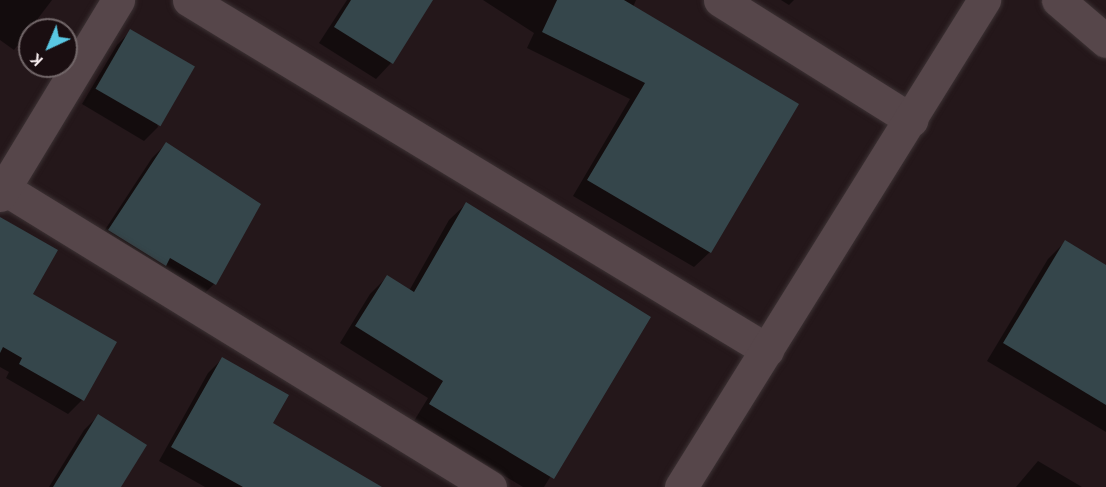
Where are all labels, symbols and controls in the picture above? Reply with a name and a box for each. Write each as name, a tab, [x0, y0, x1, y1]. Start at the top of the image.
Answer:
north arrow	[18, 18, 78, 78]
text: K	[26, 49, 47, 71]

